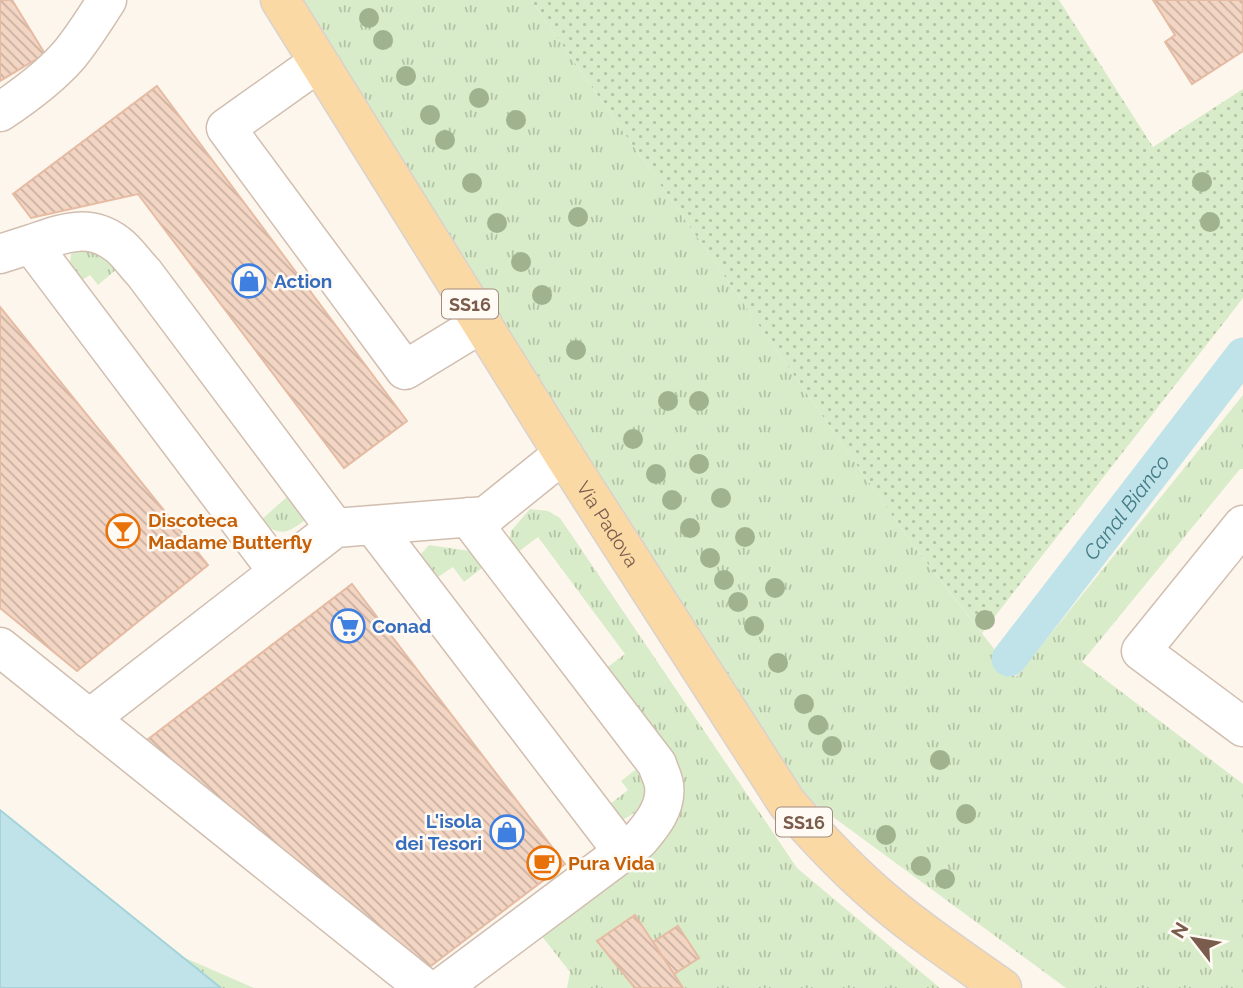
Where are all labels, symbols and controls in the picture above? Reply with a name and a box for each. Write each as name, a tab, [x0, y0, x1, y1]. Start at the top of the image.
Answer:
shop icon: Action	[230, 262, 268, 300]
place label: Action	[274, 270, 332, 292]
road number: SS16	[442, 290, 498, 318]
water label: Canal Bianco	[1078, 449, 1175, 564]
street label: Via Padova	[572, 477, 643, 571]
place label: Discoteca Madame Butterfly	[148, 509, 313, 553]
bar icon: Discoteca Madame Butterfly	[104, 512, 142, 550]
supermarket icon: Conad	[329, 607, 367, 645]
place label: Conad	[372, 615, 431, 637]
road number: SS16	[776, 808, 832, 836]
place label: L'isola dei Tesori	[395, 810, 482, 854]
shop icon: L'isola dei Tesori	[488, 813, 526, 851]
cafe icon: Pura Vida	[525, 844, 563, 882]
place label: Pura Vida	[568, 852, 655, 874]
north arrow	[1159, 904, 1229, 974]
text: N	[1166, 918, 1193, 942]

